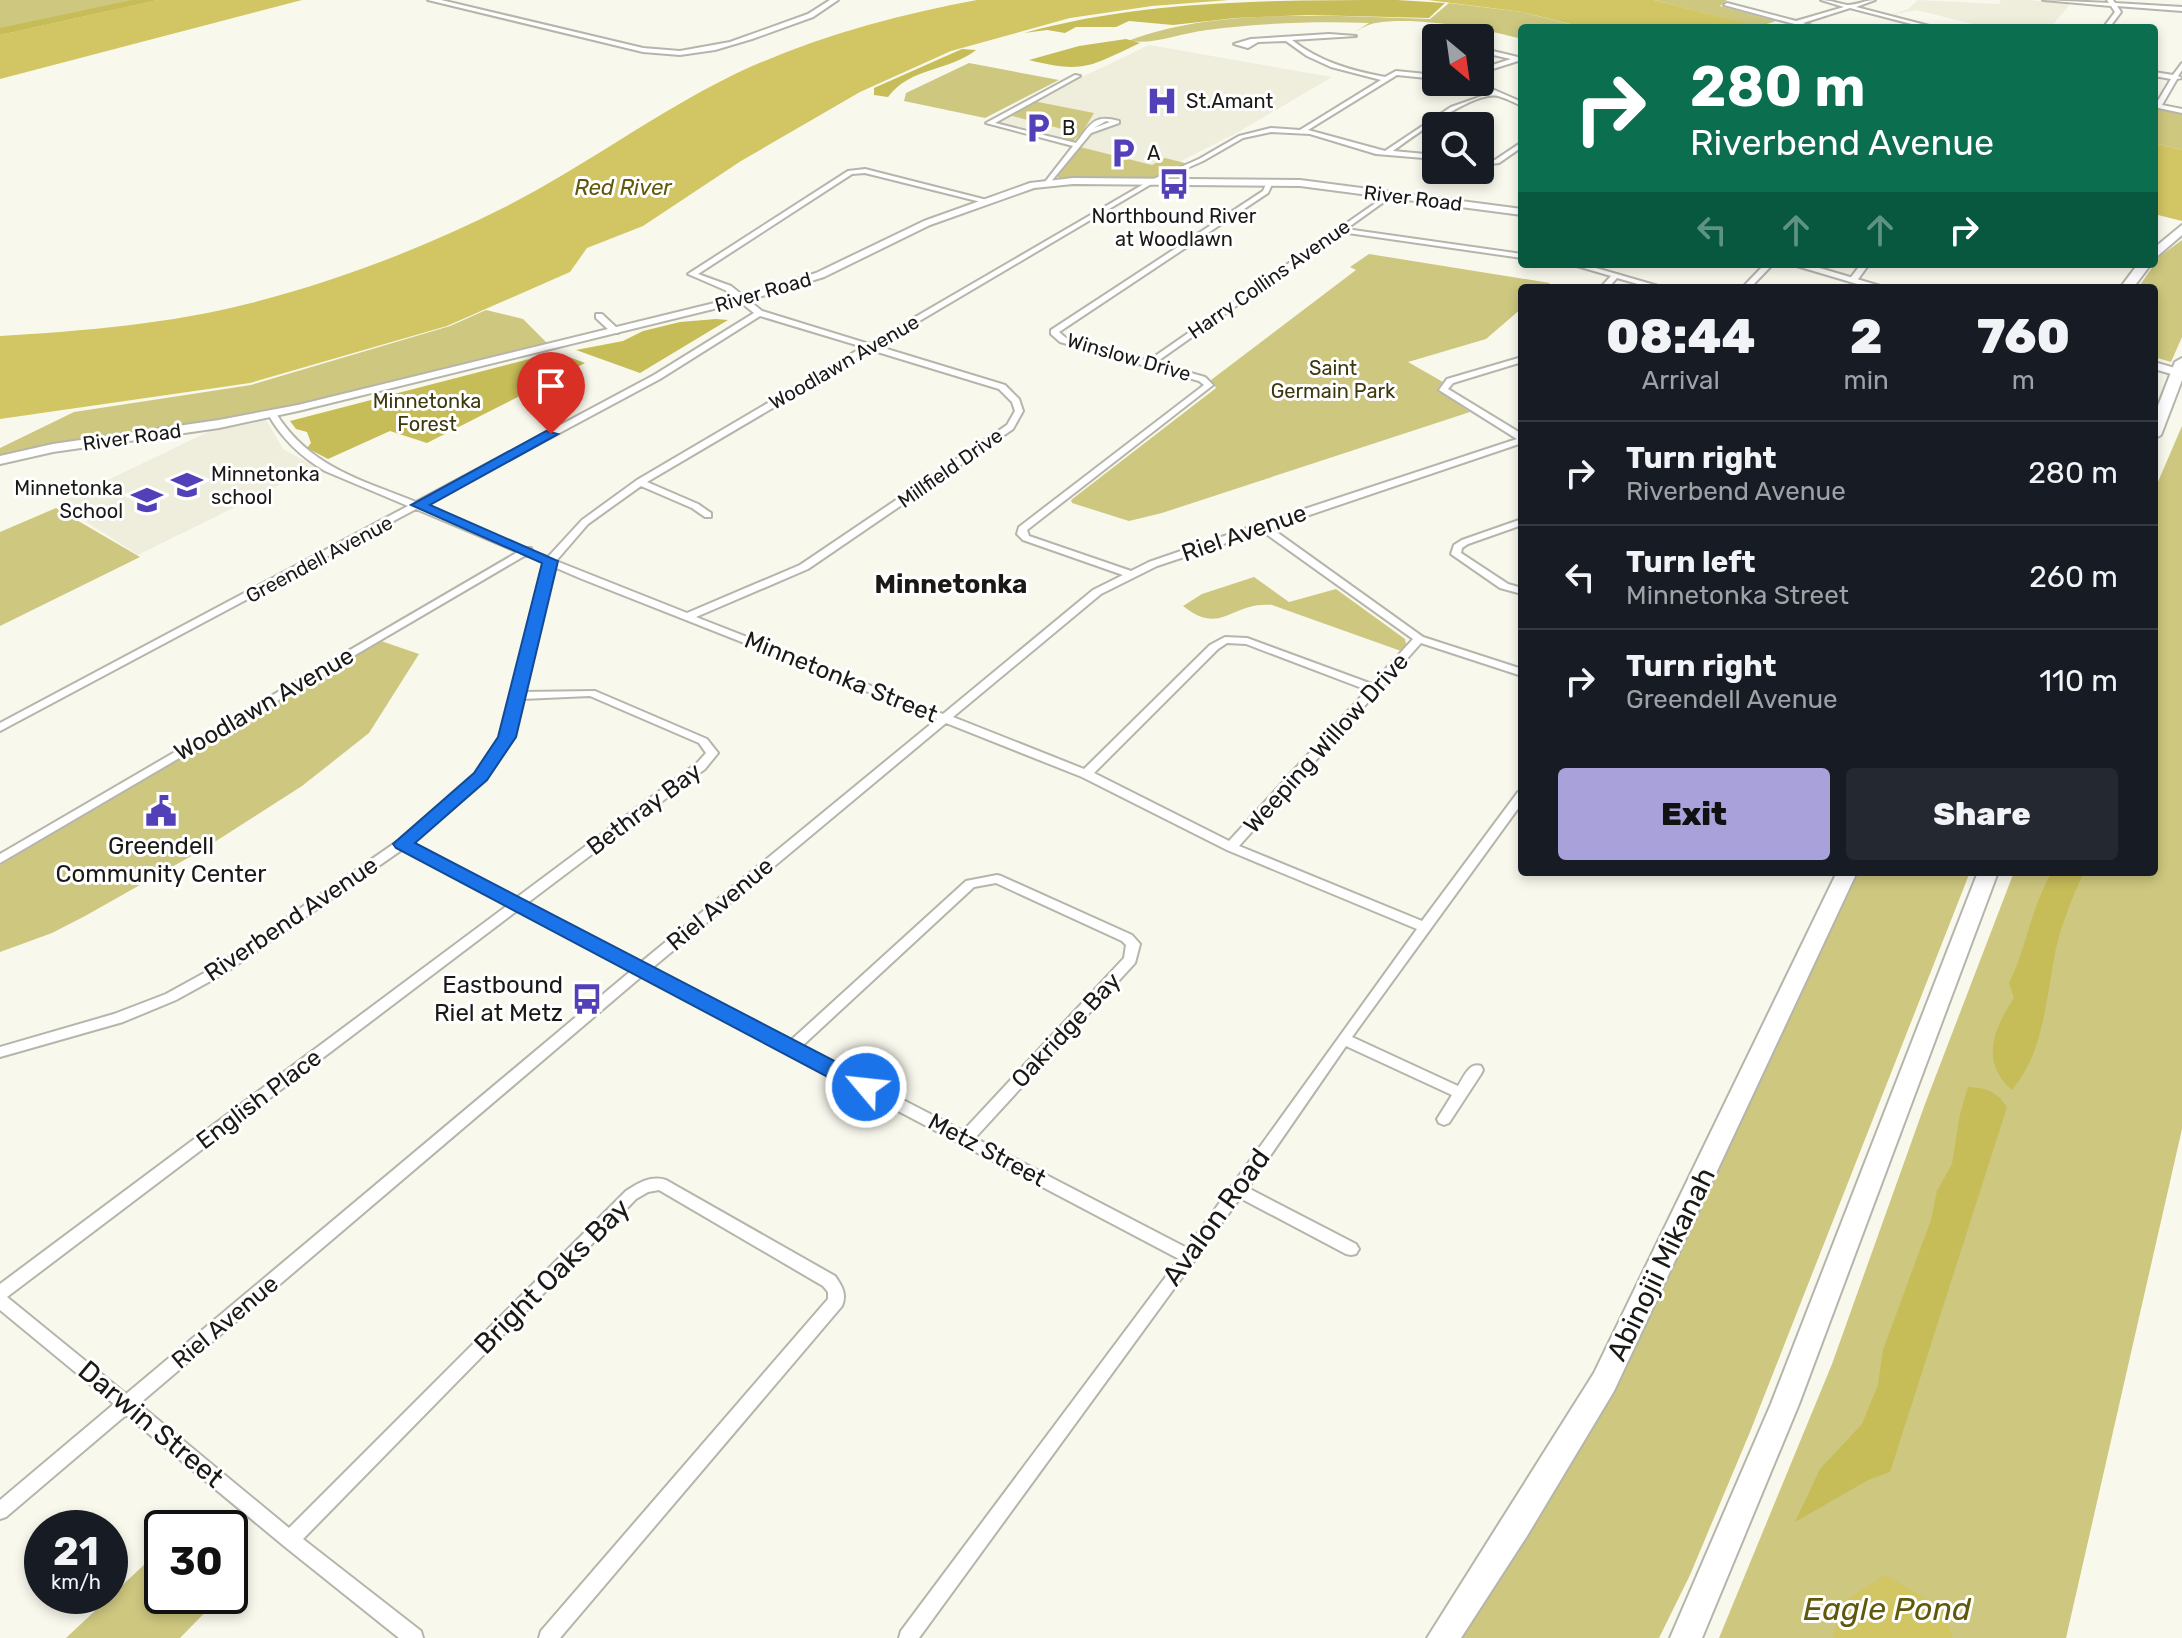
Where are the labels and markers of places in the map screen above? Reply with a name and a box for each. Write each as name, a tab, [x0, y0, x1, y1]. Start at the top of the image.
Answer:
hospital icon: St.Amant	[1145, 84, 1179, 118]
place label: St.Amant	[1186, 89, 1273, 113]
parking icon: B	[1021, 111, 1055, 145]
place label: B	[1062, 116, 1075, 140]
parking icon: A	[1106, 136, 1140, 170]
place label: A	[1147, 141, 1160, 165]
bus stop icon: Northbound River at Woodlawn	[1157, 167, 1191, 201]
place label: Northbound River at Woodlawn	[1092, 204, 1257, 251]
pin	[517, 352, 585, 434]
place label: Minnetonka school	[211, 462, 320, 509]
school or university icon: Minnetonka school	[170, 468, 204, 502]
place label: Minnetonka School	[14, 476, 123, 523]
school or university icon: Minnetonka School	[130, 483, 164, 517]
public building icon: Greendell Community Center	[144, 794, 178, 828]
place label: Greendell Community Center	[56, 832, 266, 888]
place label: Eastbound Riel at Metz	[434, 971, 563, 1027]
bus stop icon: Eastbound Riel at Metz	[570, 982, 604, 1016]

